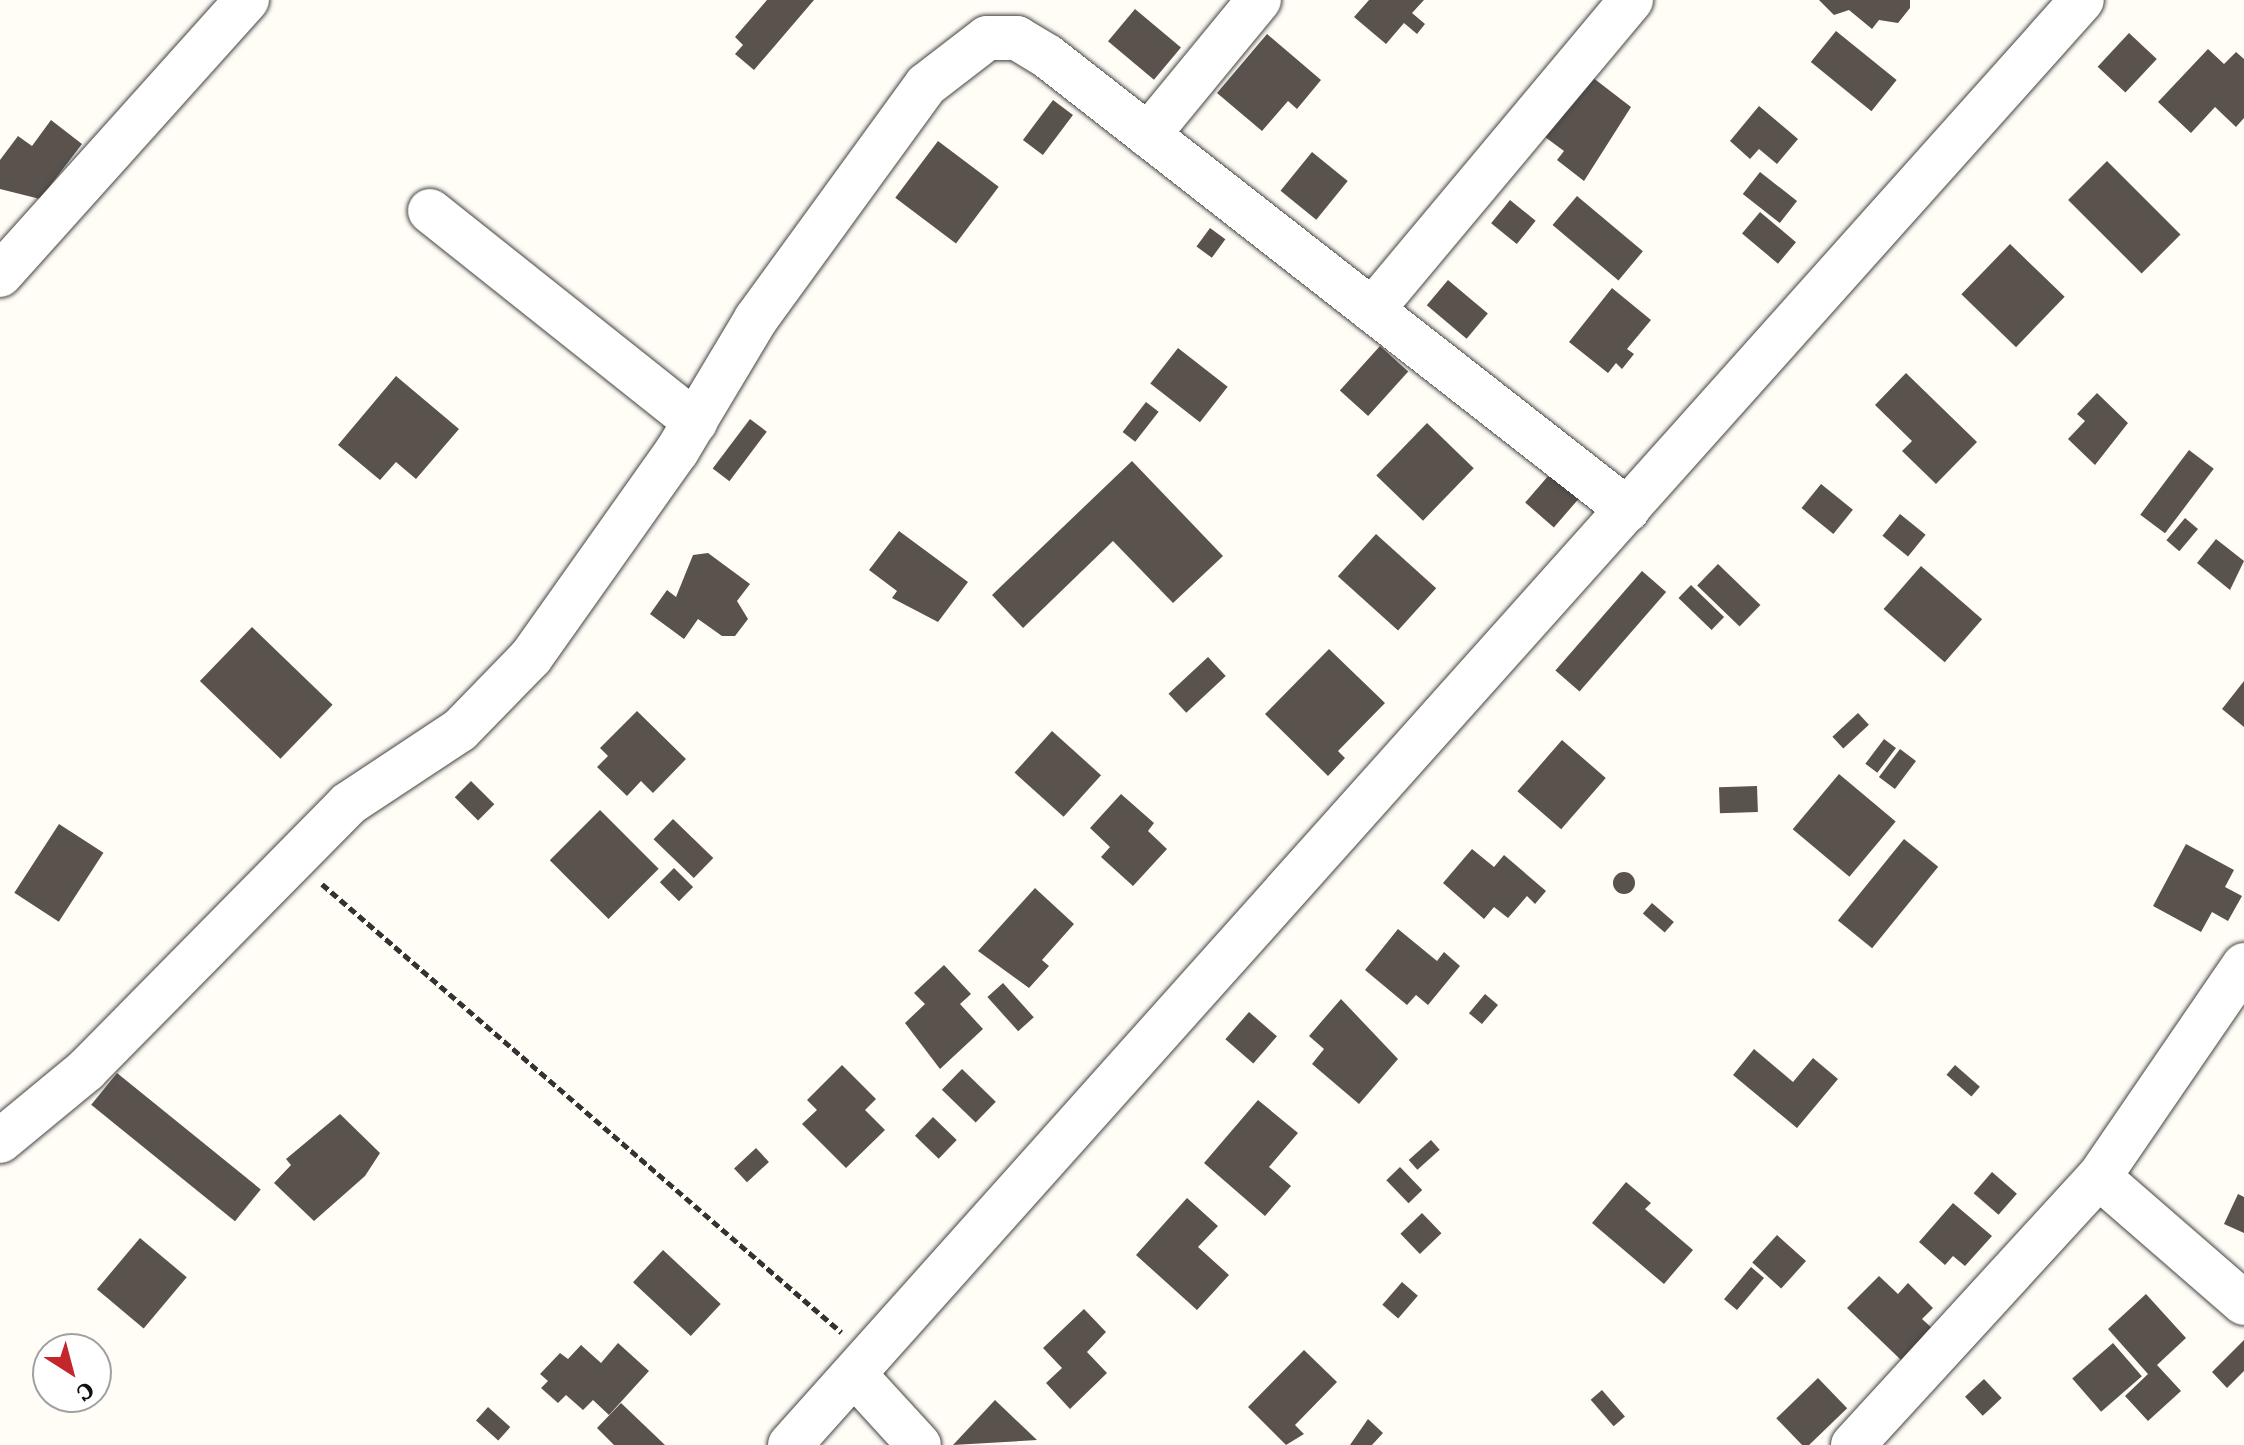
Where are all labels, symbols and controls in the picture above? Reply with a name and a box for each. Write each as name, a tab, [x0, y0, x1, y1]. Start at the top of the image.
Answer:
north arrow	[32, 1333, 112, 1413]
text: С	[72, 1377, 99, 1406]

